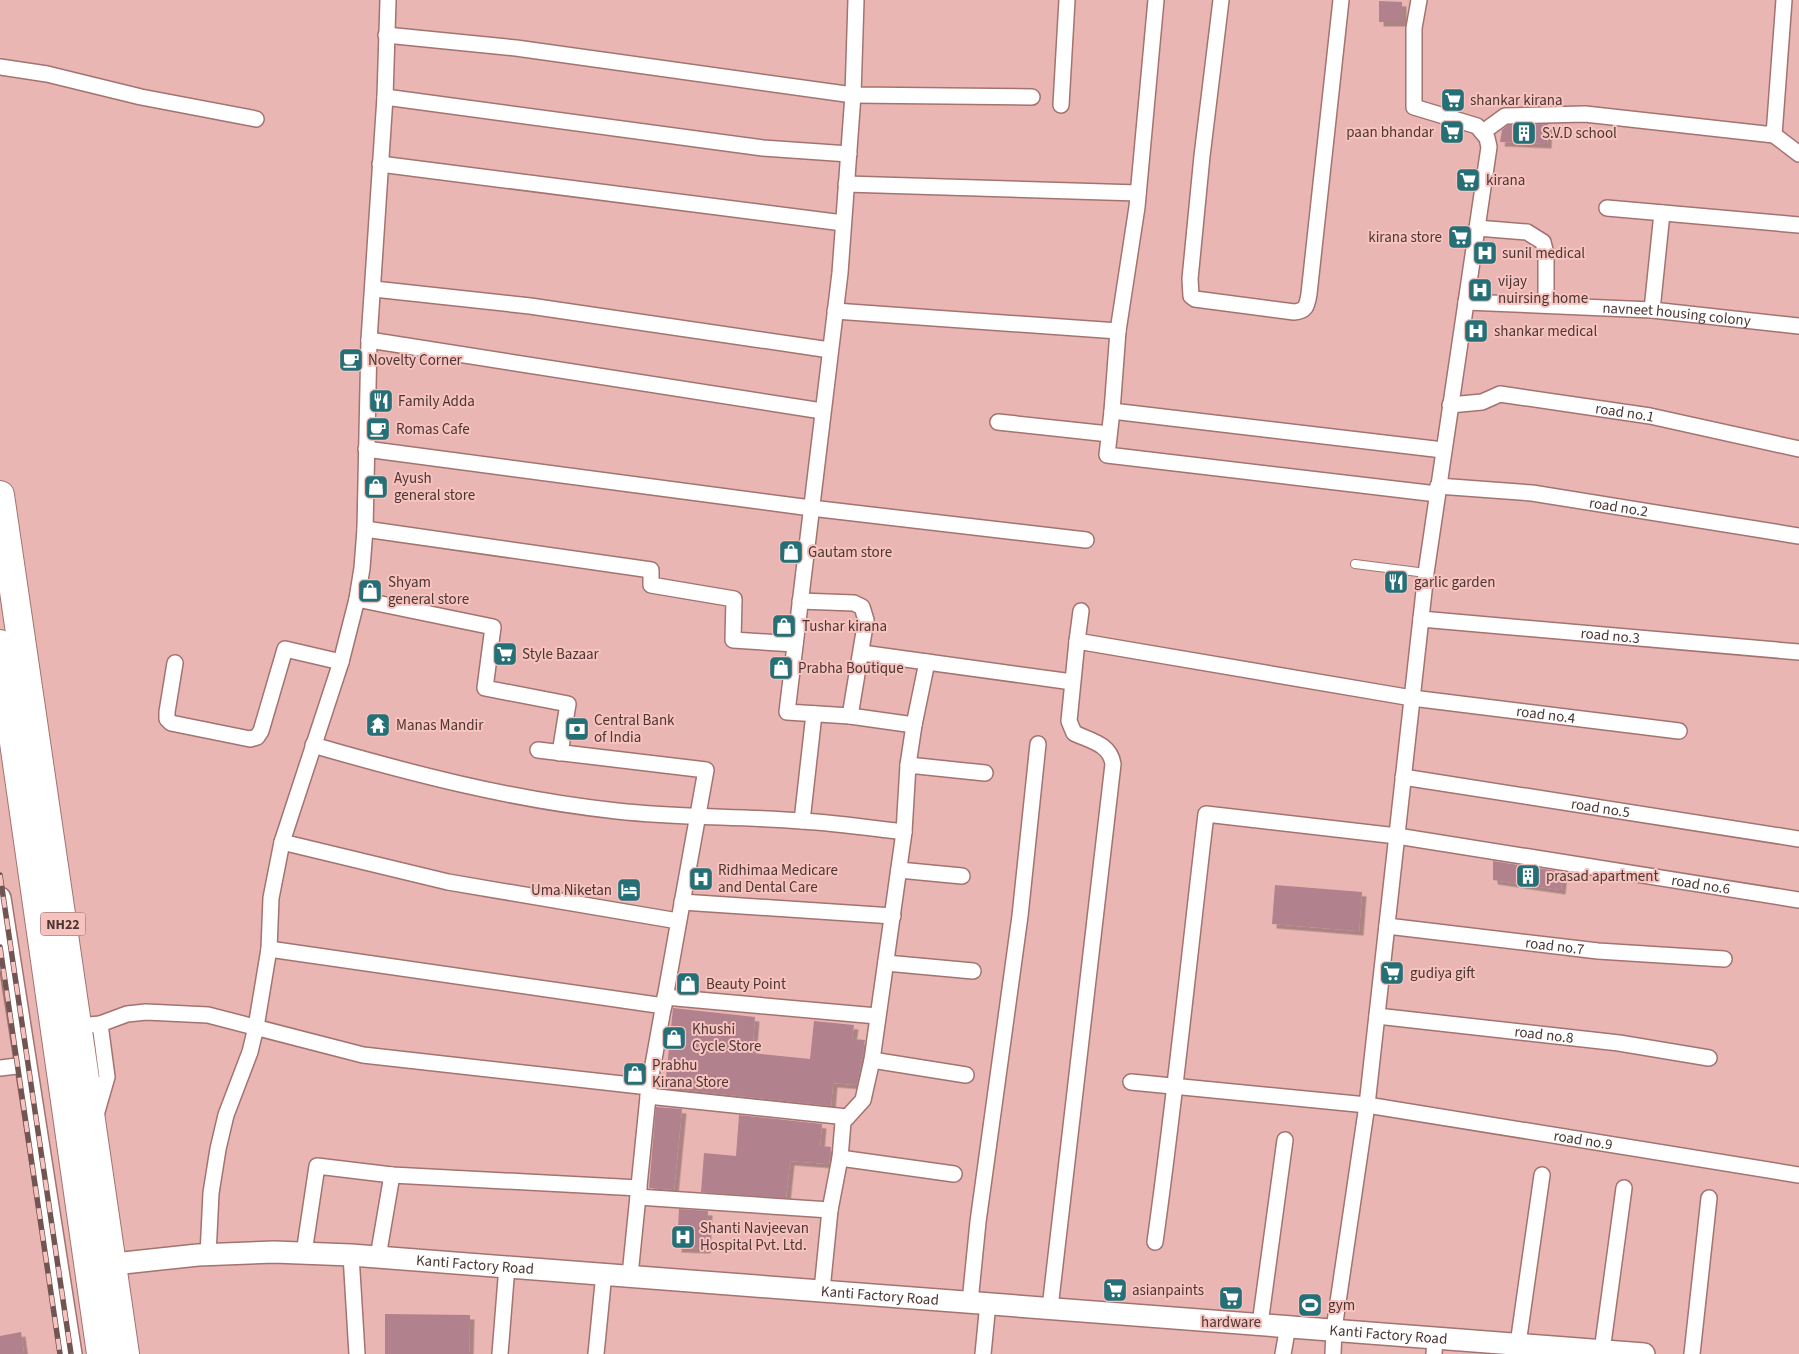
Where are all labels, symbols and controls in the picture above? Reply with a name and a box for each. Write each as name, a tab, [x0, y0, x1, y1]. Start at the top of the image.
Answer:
supermarket icon: shankar kirana	[1440, 87, 1466, 113]
place label: shankar kirana	[1470, 90, 1563, 111]
supermarket icon: paan bhandar	[1439, 119, 1465, 145]
building icon: S.V.D school	[1511, 120, 1537, 146]
place label: paan bhandar	[1346, 122, 1435, 143]
place label: S.V.D school	[1542, 123, 1617, 144]
supermarket icon: kirana	[1455, 167, 1481, 193]
place label: kirana	[1486, 170, 1525, 191]
supermarket icon: kirana store	[1447, 224, 1473, 250]
place label: kirana store	[1368, 227, 1442, 248]
hospital icon: sunil medical	[1472, 240, 1498, 266]
place label: sunil medical	[1502, 243, 1585, 264]
place label: vijay nuirsing home	[1498, 271, 1588, 309]
hospital icon: vijay nuirsing home	[1467, 277, 1493, 303]
street label: navneet housing colony	[1602, 298, 1752, 332]
hospital icon: shankar medical	[1463, 318, 1489, 344]
place label: shankar medical	[1494, 321, 1597, 342]
cafe icon: Novelty Corner	[338, 347, 364, 373]
place label: Novelty Corner	[368, 350, 463, 371]
restaurant icon: Family Adda	[368, 388, 394, 414]
place label: Family Adda	[398, 391, 475, 412]
street label: road no.1	[1594, 398, 1656, 428]
cafe icon: Romas Cafe	[365, 416, 391, 442]
place label: Romas Cafe	[396, 419, 470, 440]
place label: Ayush general store	[394, 468, 475, 506]
shop icon: Ayush general store	[363, 474, 389, 500]
street label: road no.2	[1588, 492, 1650, 523]
shop icon: Gautam store	[778, 539, 804, 565]
place label: Gautam store	[808, 542, 892, 563]
restaurant icon: garlic garden	[1383, 569, 1409, 595]
place label: Shyam general store	[388, 572, 469, 610]
place label: garlic garden	[1414, 572, 1495, 593]
shop icon: Shyam general store	[357, 578, 383, 604]
shop icon: Tushar kirana	[771, 613, 797, 639]
place label: Tushar kirana	[802, 616, 887, 637]
street label: road no.3	[1580, 623, 1641, 649]
supermarket icon: Style Bazaar	[492, 641, 518, 667]
place label: Style Bazaar	[522, 644, 600, 665]
shop icon: Prabha Boutique	[768, 655, 794, 681]
place label: Prabha Boutique	[798, 658, 904, 679]
street label: road no.4	[1515, 701, 1577, 729]
place label: Central Bank of India	[594, 710, 675, 748]
temple icon: Manas Mandir	[365, 712, 391, 738]
place label: Manas Mandir	[396, 715, 484, 736]
bank icon: Central Bank of India	[564, 716, 590, 742]
street label: road no.5	[1570, 793, 1631, 823]
place label: Ridhimaa Medicare and Dental Care	[718, 860, 838, 898]
building icon: prasad apartment	[1515, 863, 1541, 889]
hospital icon: Ridhimaa Medicare and Dental Care	[688, 866, 714, 892]
place label: prasad apartment	[1546, 866, 1659, 887]
street label: road no.6	[1670, 870, 1732, 900]
hotel icon: Uma Niketan	[616, 877, 642, 903]
place label: Uma Niketan	[531, 880, 612, 901]
road number: NH22	[40, 912, 86, 936]
street label: road no.7	[1524, 932, 1585, 960]
supermarket icon: gudiya gift	[1379, 960, 1405, 986]
place label: gudiya gift	[1410, 963, 1475, 984]
shop icon: Beauty Point	[675, 971, 701, 997]
place label: Beauty Point	[706, 974, 786, 995]
place label: Khushi Cycle Store	[692, 1019, 762, 1057]
street label: road no.8	[1513, 1021, 1575, 1049]
shop icon: Khushi Cycle Store	[661, 1025, 687, 1051]
place label: Prabhu Kirana Store	[652, 1055, 729, 1093]
shop icon: Prabhu Kirana Store	[622, 1061, 648, 1087]
street label: road no.9	[1552, 1125, 1614, 1156]
place label: Shanti Navjeevan Hospital Pvt. Ltd.	[700, 1218, 809, 1256]
hospital icon: Shanti Navjeevan Hospital Pvt. Ltd.	[670, 1224, 696, 1250]
street label: Kanti Factory Road	[415, 1250, 535, 1280]
supermarket icon: asianpaints	[1102, 1277, 1128, 1303]
place label: asianpaints	[1132, 1280, 1204, 1301]
street label: Kanti Factory Road	[820, 1281, 940, 1311]
supermarket icon: hardware	[1218, 1285, 1244, 1311]
sports icon: gym	[1297, 1292, 1323, 1318]
place label: gym	[1328, 1295, 1355, 1316]
place label: hardware	[1201, 1312, 1261, 1333]
street label: Kanti Factory Road	[1329, 1320, 1448, 1350]

